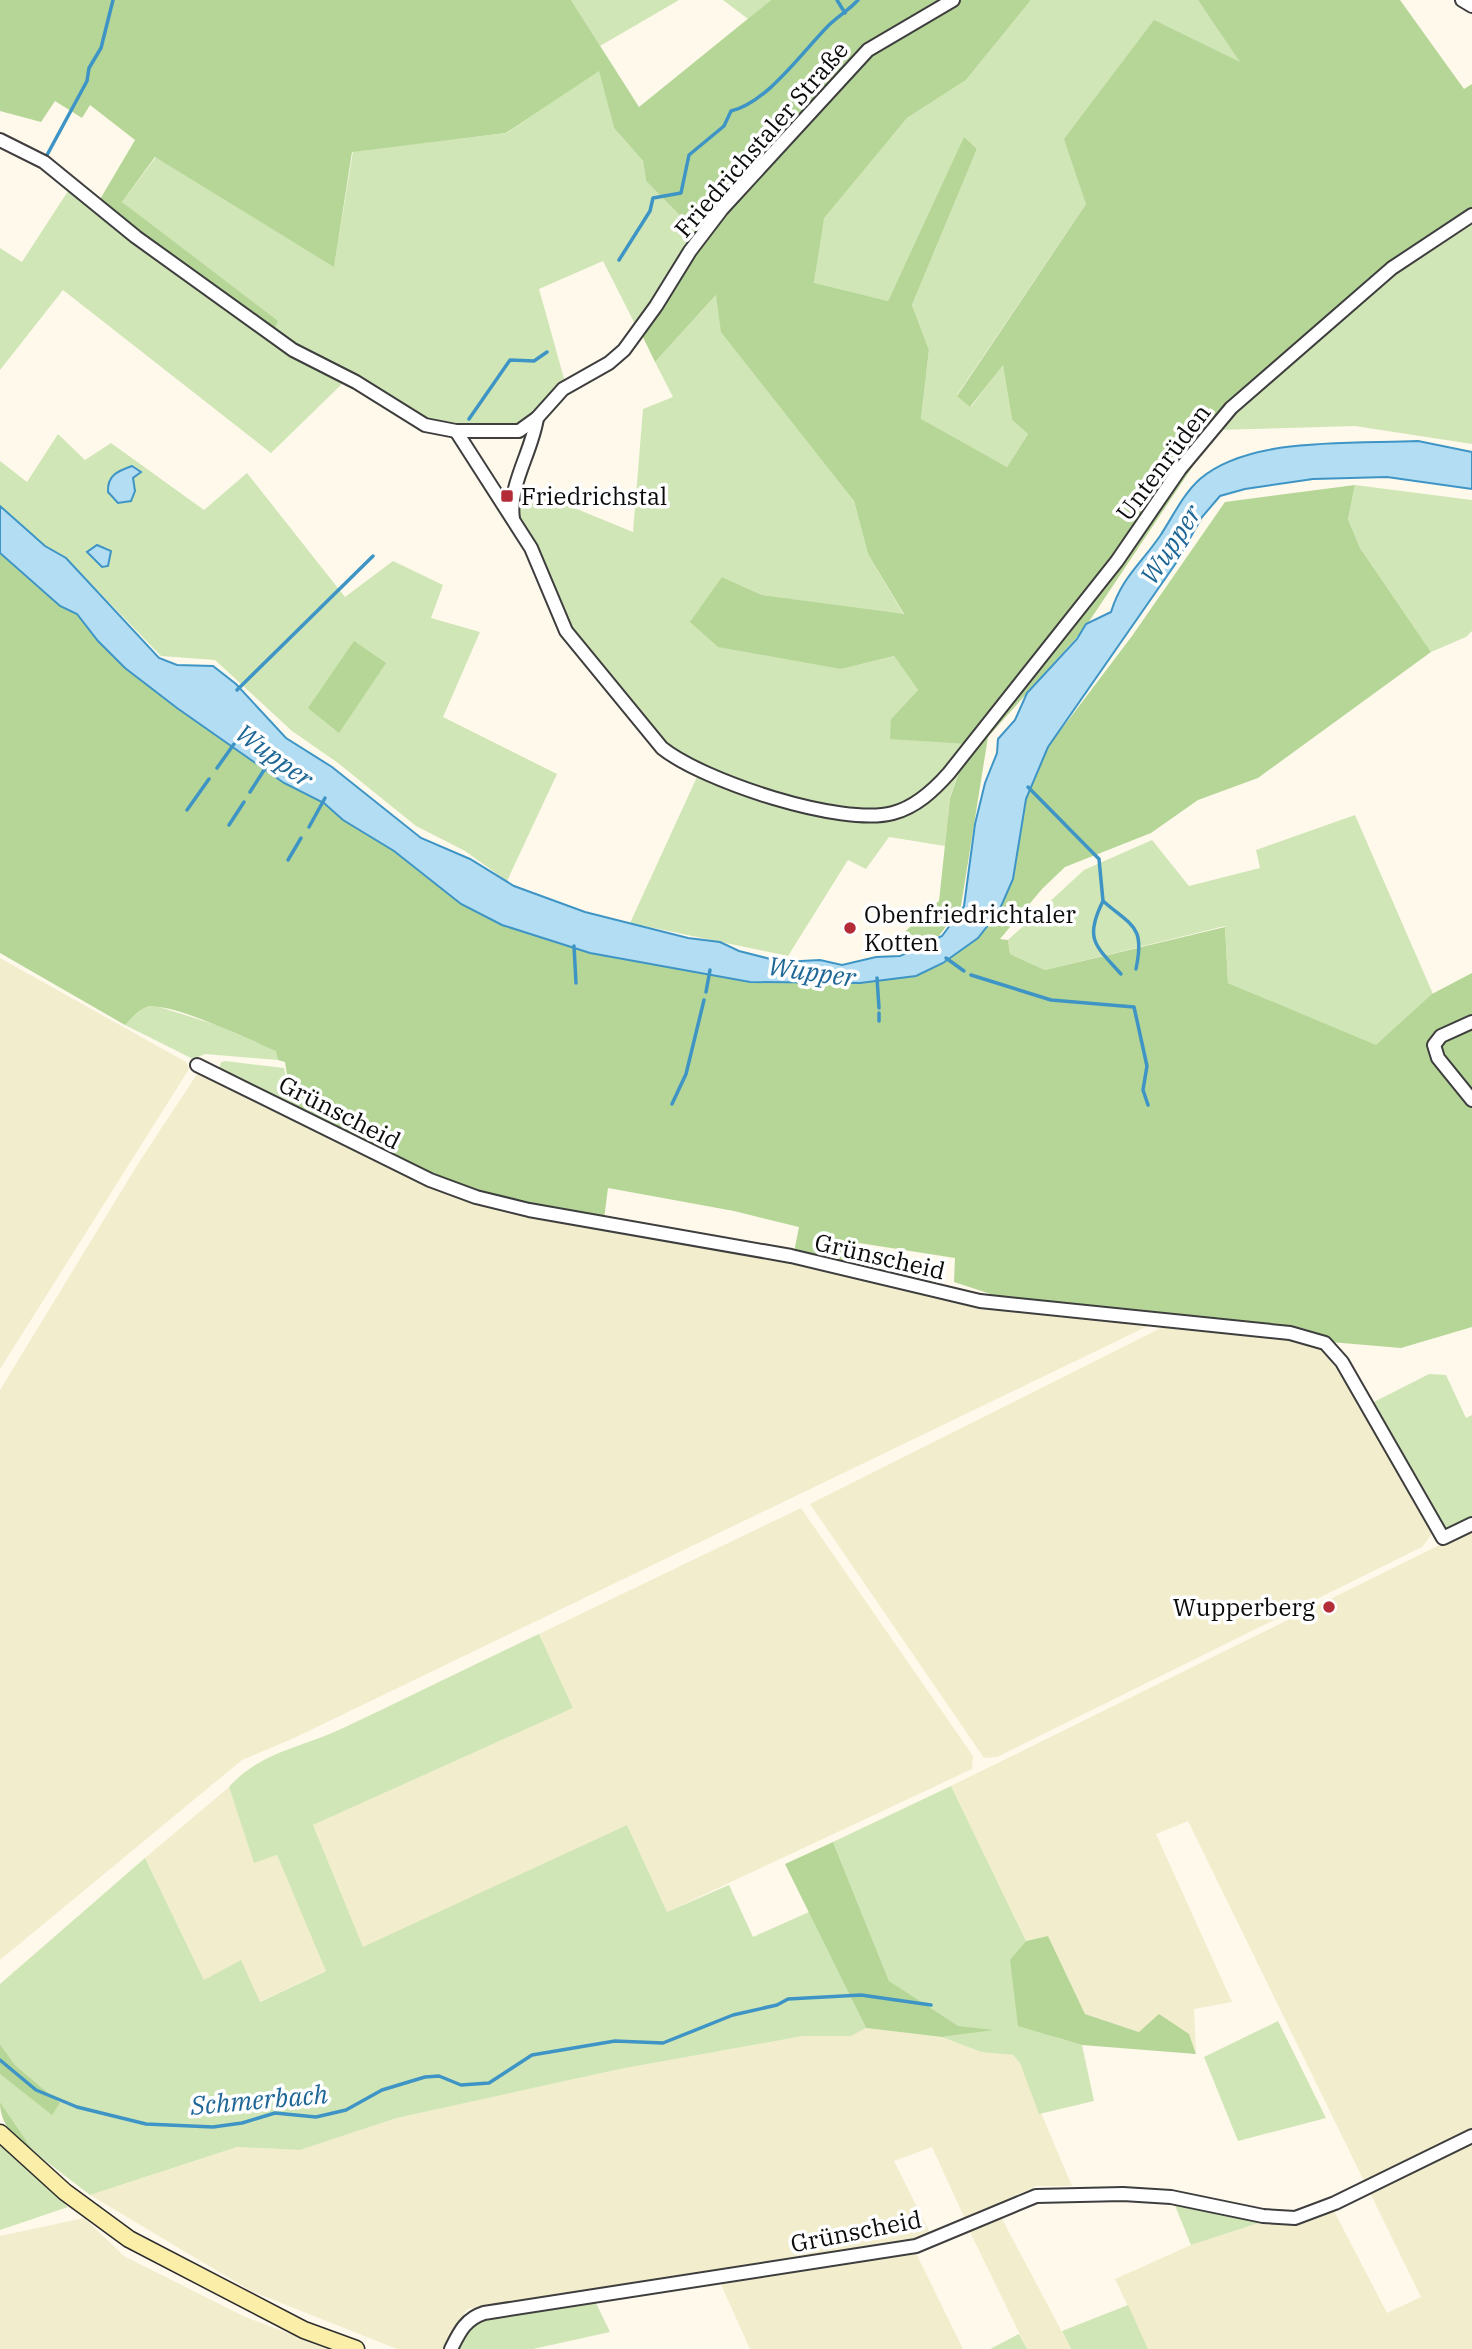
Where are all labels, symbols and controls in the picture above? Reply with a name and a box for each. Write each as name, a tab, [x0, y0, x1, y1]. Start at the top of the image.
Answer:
street label: Friedrichstaler Straße	[667, 34, 855, 244]
street label: Untenrüden	[1109, 397, 1217, 527]
place label: Friedrichstal	[521, 480, 667, 512]
marker: Friedrichstal	[499, 488, 515, 504]
water label: Wupper	[1132, 497, 1209, 590]
water label: Wupper	[229, 715, 321, 795]
place label: Obenfriedrichtaler Kotten	[864, 898, 1076, 958]
marker: Obenfriedrichtaler Kotten	[842, 920, 858, 936]
water label: Wupper	[766, 948, 859, 994]
street label: Grünscheid	[274, 1068, 406, 1156]
street label: Grünscheid	[812, 1225, 948, 1287]
place label: Wupperberg	[1173, 1591, 1315, 1623]
marker: Wupperberg	[1321, 1599, 1337, 1615]
water label: Schmerbach	[188, 2076, 330, 2122]
street label: Grünscheid	[788, 2203, 924, 2259]

